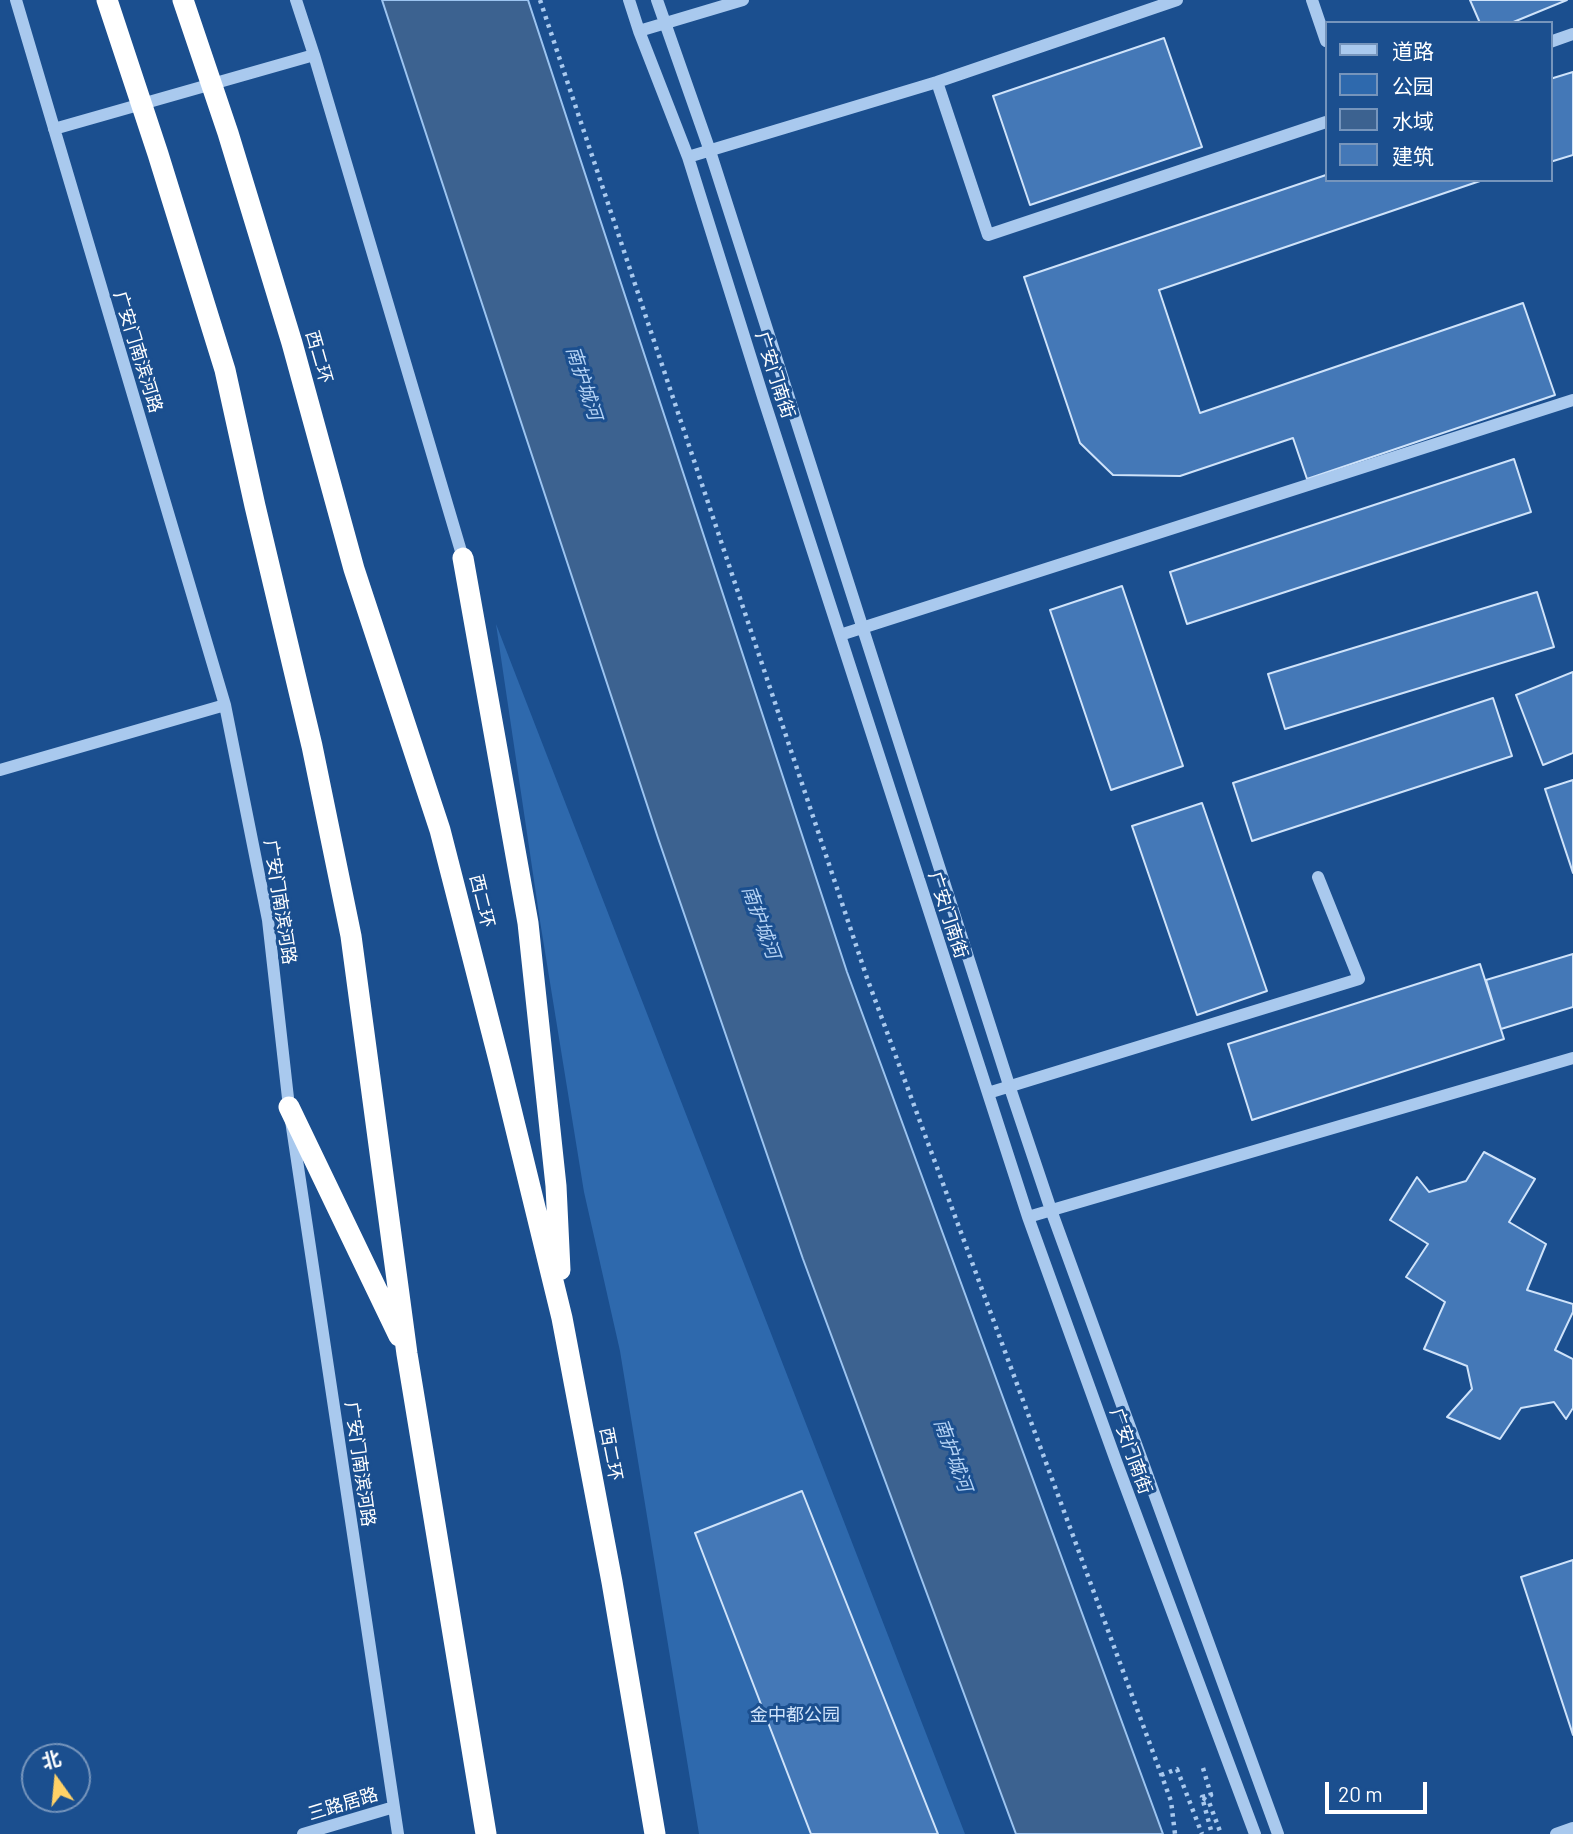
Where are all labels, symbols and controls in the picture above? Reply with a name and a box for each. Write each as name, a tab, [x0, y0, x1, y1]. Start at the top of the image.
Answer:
legend	[1324, 21, 1552, 182]
text: 道路	[1392, 38, 1434, 63]
text: 公园	[1392, 73, 1434, 98]
text: 水域	[1392, 108, 1434, 133]
text: 建筑	[1392, 143, 1434, 168]
street label: 广安门南滨河路	[109, 289, 167, 415]
street label: 西二环	[301, 328, 337, 386]
street label: 广安门南街	[751, 329, 799, 421]
water label: 南护城河	[561, 343, 607, 423]
street label: 广安门南滨河路	[259, 838, 301, 966]
street label: 广安门南街	[924, 869, 972, 961]
street label: 西二环	[465, 872, 499, 930]
water label: 南护城河	[737, 882, 785, 962]
street label: 广安门南滨河路	[341, 1400, 379, 1528]
street label: 广安门南街	[1105, 1405, 1157, 1497]
water label: 南护城河	[929, 1415, 977, 1495]
street label: 西二环	[595, 1425, 627, 1483]
park label: 金中都公园	[750, 1704, 840, 1726]
north arrow	[21, 1743, 91, 1813]
text: 北	[39, 1746, 63, 1773]
scale bar	[1328, 1768, 1430, 1812]
text: 20 m	[1338, 1781, 1383, 1806]
street label: 三路居路	[305, 1783, 381, 1825]

